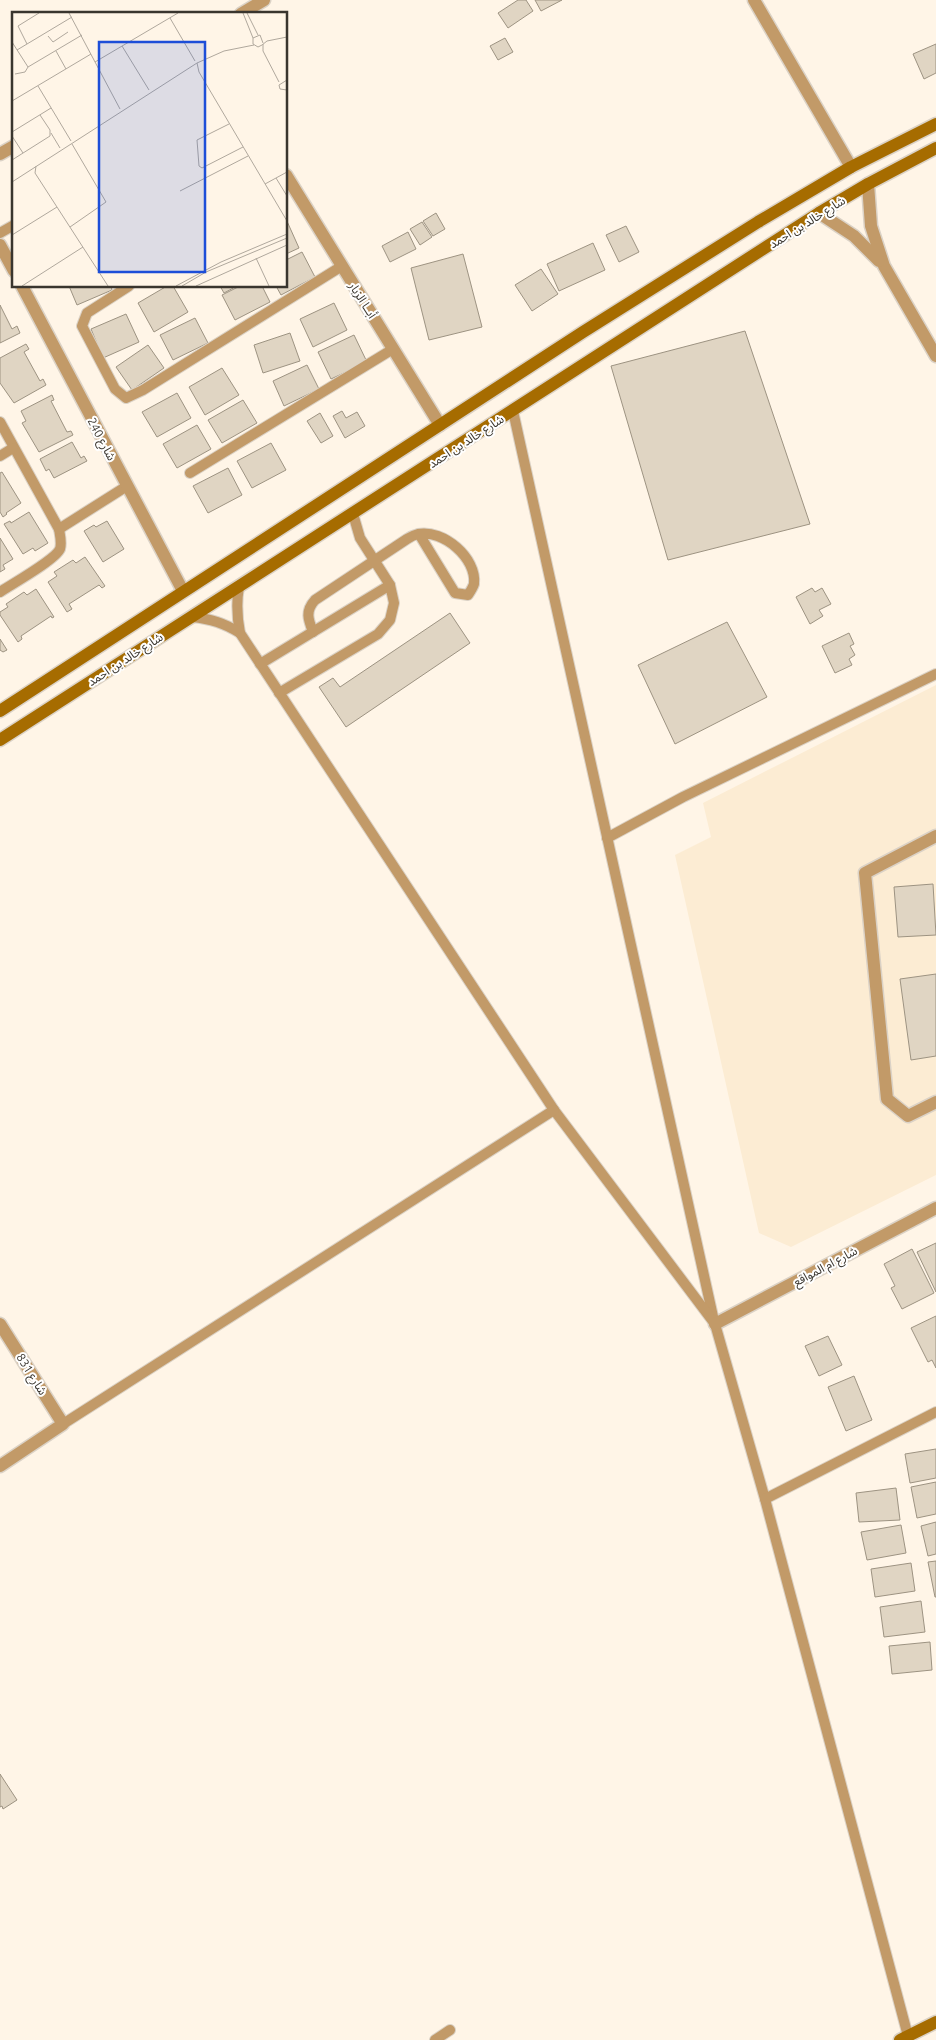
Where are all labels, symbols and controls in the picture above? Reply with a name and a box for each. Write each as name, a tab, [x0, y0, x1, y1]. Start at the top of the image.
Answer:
inset map	[12, 12, 288, 288]
street label: شارع خالد بن احمد	[767, 193, 849, 253]
street label: أبــا الزبار	[345, 278, 380, 321]
street label: شارع خالد بن احمد	[426, 412, 508, 473]
street label: شارع 240	[83, 415, 119, 464]
street label: شارع خالد بن احمد	[85, 630, 167, 691]
street label: شارع ام المواقع	[791, 1244, 861, 1291]
street label: شارع 831	[12, 1351, 50, 1399]

